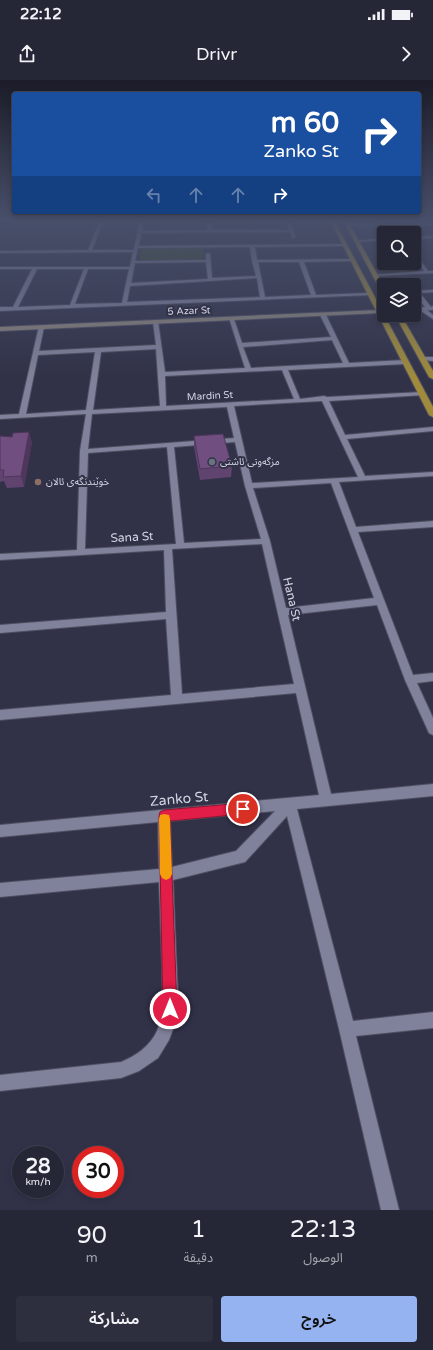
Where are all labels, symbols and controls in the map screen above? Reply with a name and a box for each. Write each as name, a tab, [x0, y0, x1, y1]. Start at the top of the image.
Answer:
text: 22:12	[20, 5, 62, 23]
icon: share	[16, 43, 38, 65]
text: Drivr	[196, 43, 237, 65]
icon: forward	[395, 43, 417, 65]
text: 60 m	[271, 106, 339, 140]
icon: right	[353, 108, 405, 160]
text: Zanko St	[264, 140, 339, 162]
icon: left	[143, 184, 165, 206]
icon: ahead	[185, 184, 207, 206]
icon: ahead	[227, 184, 249, 206]
icon: right	[269, 184, 291, 206]
map controls	[377, 226, 421, 322]
button: search	[377, 226, 421, 270]
button: layers	[377, 278, 421, 322]
street label: 5 Azar St	[167, 304, 211, 318]
street label: Mardin St	[187, 389, 234, 403]
place label: مزگەوتی ئاشتی	[220, 456, 280, 468]
marker: مزگەوتی ئاشتی	[207, 457, 217, 467]
place label: خوێندنگەی ئالان	[46, 476, 110, 488]
marker: خوێندنگەی ئالان	[33, 477, 43, 487]
street label: Sana St	[110, 529, 154, 545]
street label: Hana St	[280, 576, 304, 623]
street label: Zanko St	[149, 788, 210, 810]
pin	[226, 792, 260, 826]
icon: arrive	[232, 798, 254, 820]
position arrow	[149, 988, 191, 1030]
speed limit sign: 30	[72, 1146, 124, 1198]
text: 28	[25, 1155, 51, 1179]
text: km/h	[25, 1176, 51, 1188]
text: 1	[191, 1215, 206, 1244]
text: 22:13	[290, 1215, 356, 1244]
text: 90	[77, 1221, 107, 1250]
text: m	[86, 1250, 98, 1266]
text: دقيقة	[184, 1250, 213, 1266]
text: الوصول	[303, 1250, 343, 1266]
button: مشاركة	[16, 1296, 213, 1342]
button: خروج	[221, 1296, 417, 1342]

